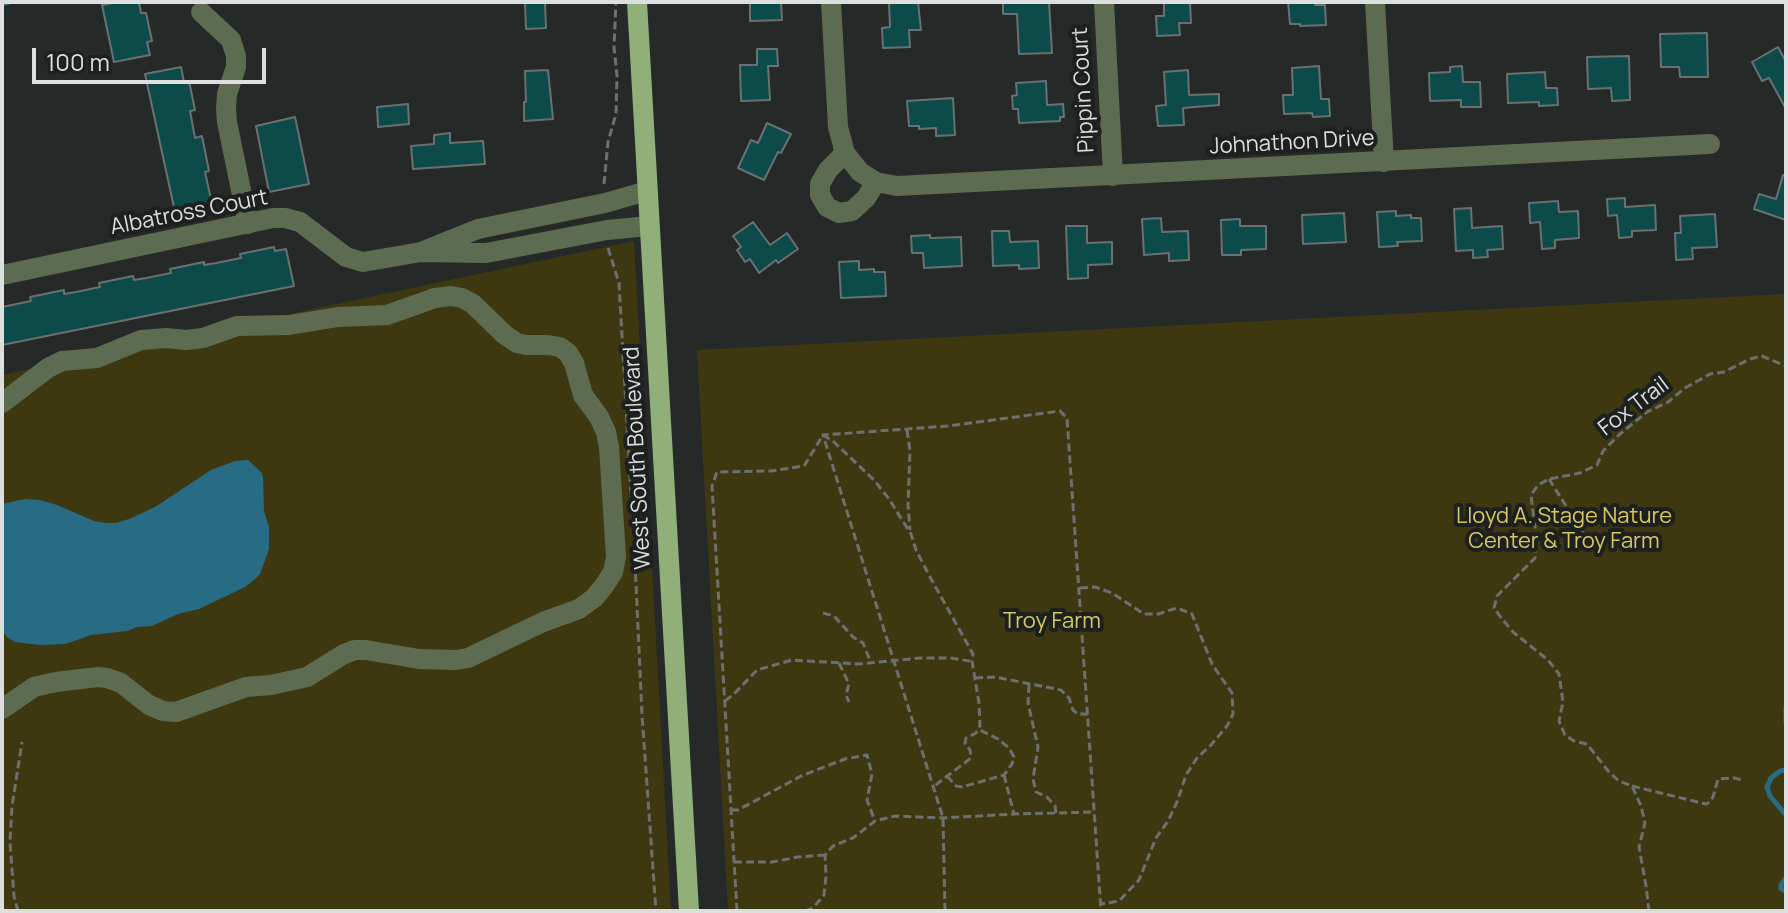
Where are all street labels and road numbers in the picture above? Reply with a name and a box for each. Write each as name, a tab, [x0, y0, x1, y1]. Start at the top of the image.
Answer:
street label: Pippin Court	[1068, 27, 1100, 153]
street label: Johnathon Drive	[1209, 125, 1375, 161]
street label: Albatross Court	[108, 185, 270, 241]
street label: West South Boulevard	[619, 346, 657, 570]
street label: Fox Trail	[1593, 372, 1675, 442]

